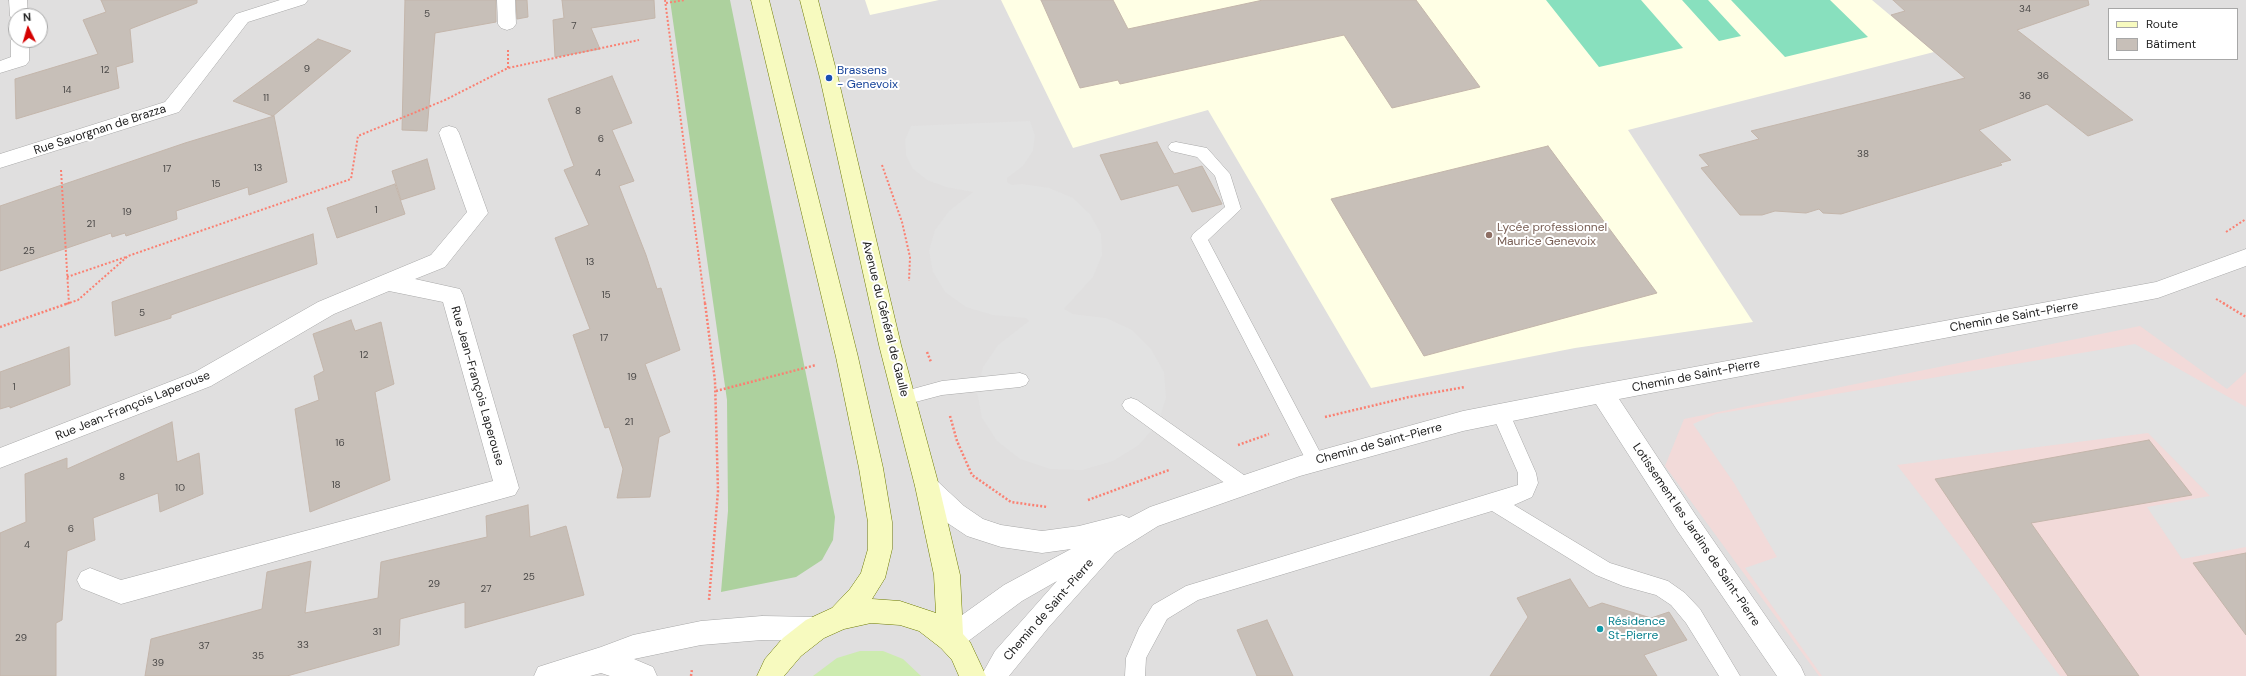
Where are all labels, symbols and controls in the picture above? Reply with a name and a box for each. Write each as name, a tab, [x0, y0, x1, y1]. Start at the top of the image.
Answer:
house number: 34	[2019, 3, 2031, 15]
north arrow	[8, 8, 48, 48]
house number: 5	[424, 8, 430, 20]
legend	[2108, 8, 2238, 60]
text: N	[22, 10, 32, 24]
text: Route	[2146, 16, 2178, 32]
house number: 7	[571, 20, 577, 32]
text: Bâtiment	[2146, 36, 2196, 52]
house number: 9	[304, 63, 310, 75]
house number: 12	[101, 64, 109, 76]
place label: Brassens - Genevoix	[837, 64, 898, 92]
house number: 36	[2037, 70, 2049, 82]
marker: Brassens - Genevoix	[824, 73, 834, 83]
house number: 14	[62, 84, 72, 96]
house number: 36	[2019, 90, 2031, 102]
house number: 11	[263, 92, 269, 104]
street label: Rue Savorgnan de Brazza	[32, 102, 168, 158]
house number: 8	[575, 105, 581, 117]
house number: 6	[598, 133, 604, 145]
house number: 38	[1857, 148, 1869, 160]
house number: 13	[253, 162, 263, 174]
house number: 17	[163, 163, 171, 175]
house number: 4	[595, 167, 601, 179]
house number: 15	[211, 178, 221, 190]
house number: 1	[374, 204, 378, 216]
house number: 19	[122, 206, 132, 218]
house number: 21	[87, 218, 95, 230]
place label: Lycée professionnel Maurice Genevoix	[1497, 221, 1607, 249]
marker: Lycée professionnel Maurice Genevoix	[1484, 230, 1494, 240]
street label: Avenue du Général de Gaulle	[859, 240, 911, 398]
house number: 25	[23, 245, 35, 257]
house number: 13	[585, 256, 595, 268]
house number: 15	[601, 289, 611, 301]
street label: Chemin de Saint-Pierre	[1949, 299, 2079, 335]
street label: Rue Jean-François Laperouse	[447, 305, 507, 467]
house number: 5	[139, 307, 145, 319]
house number: 17	[600, 332, 608, 344]
house number: 12	[360, 349, 368, 361]
street label: Chemin de Saint-Pierre	[1631, 357, 1761, 395]
street label: Rue Jean-François Laperouse	[54, 368, 212, 444]
house number: 19	[627, 371, 637, 383]
house number: 1	[12, 381, 16, 393]
house number: 21	[625, 416, 633, 428]
street label: Chemin de Saint-Pierre	[1314, 420, 1444, 468]
house number: 16	[335, 437, 345, 449]
street label: Lotissement les Jardins de Saint-Pierre	[1629, 441, 1763, 629]
house number: 8	[119, 471, 125, 483]
house number: 18	[331, 479, 341, 491]
house number: 10	[175, 482, 185, 494]
house number: 6	[68, 523, 74, 535]
house number: 4	[24, 539, 30, 551]
street label: Chemin de Saint-Pierre	[1001, 556, 1097, 664]
house number: 25	[523, 571, 535, 583]
house number: 29	[428, 578, 440, 590]
house number: 27	[481, 583, 491, 595]
place label: Résidence St-Pierre	[1608, 615, 1665, 643]
marker: Résidence St-Pierre	[1595, 624, 1605, 634]
house number: 31	[373, 626, 381, 638]
house number: 29	[15, 632, 27, 644]
house number: 33	[297, 639, 309, 651]
house number: 37	[198, 640, 210, 652]
house number: 35	[252, 650, 264, 662]
house number: 39	[152, 657, 164, 669]

